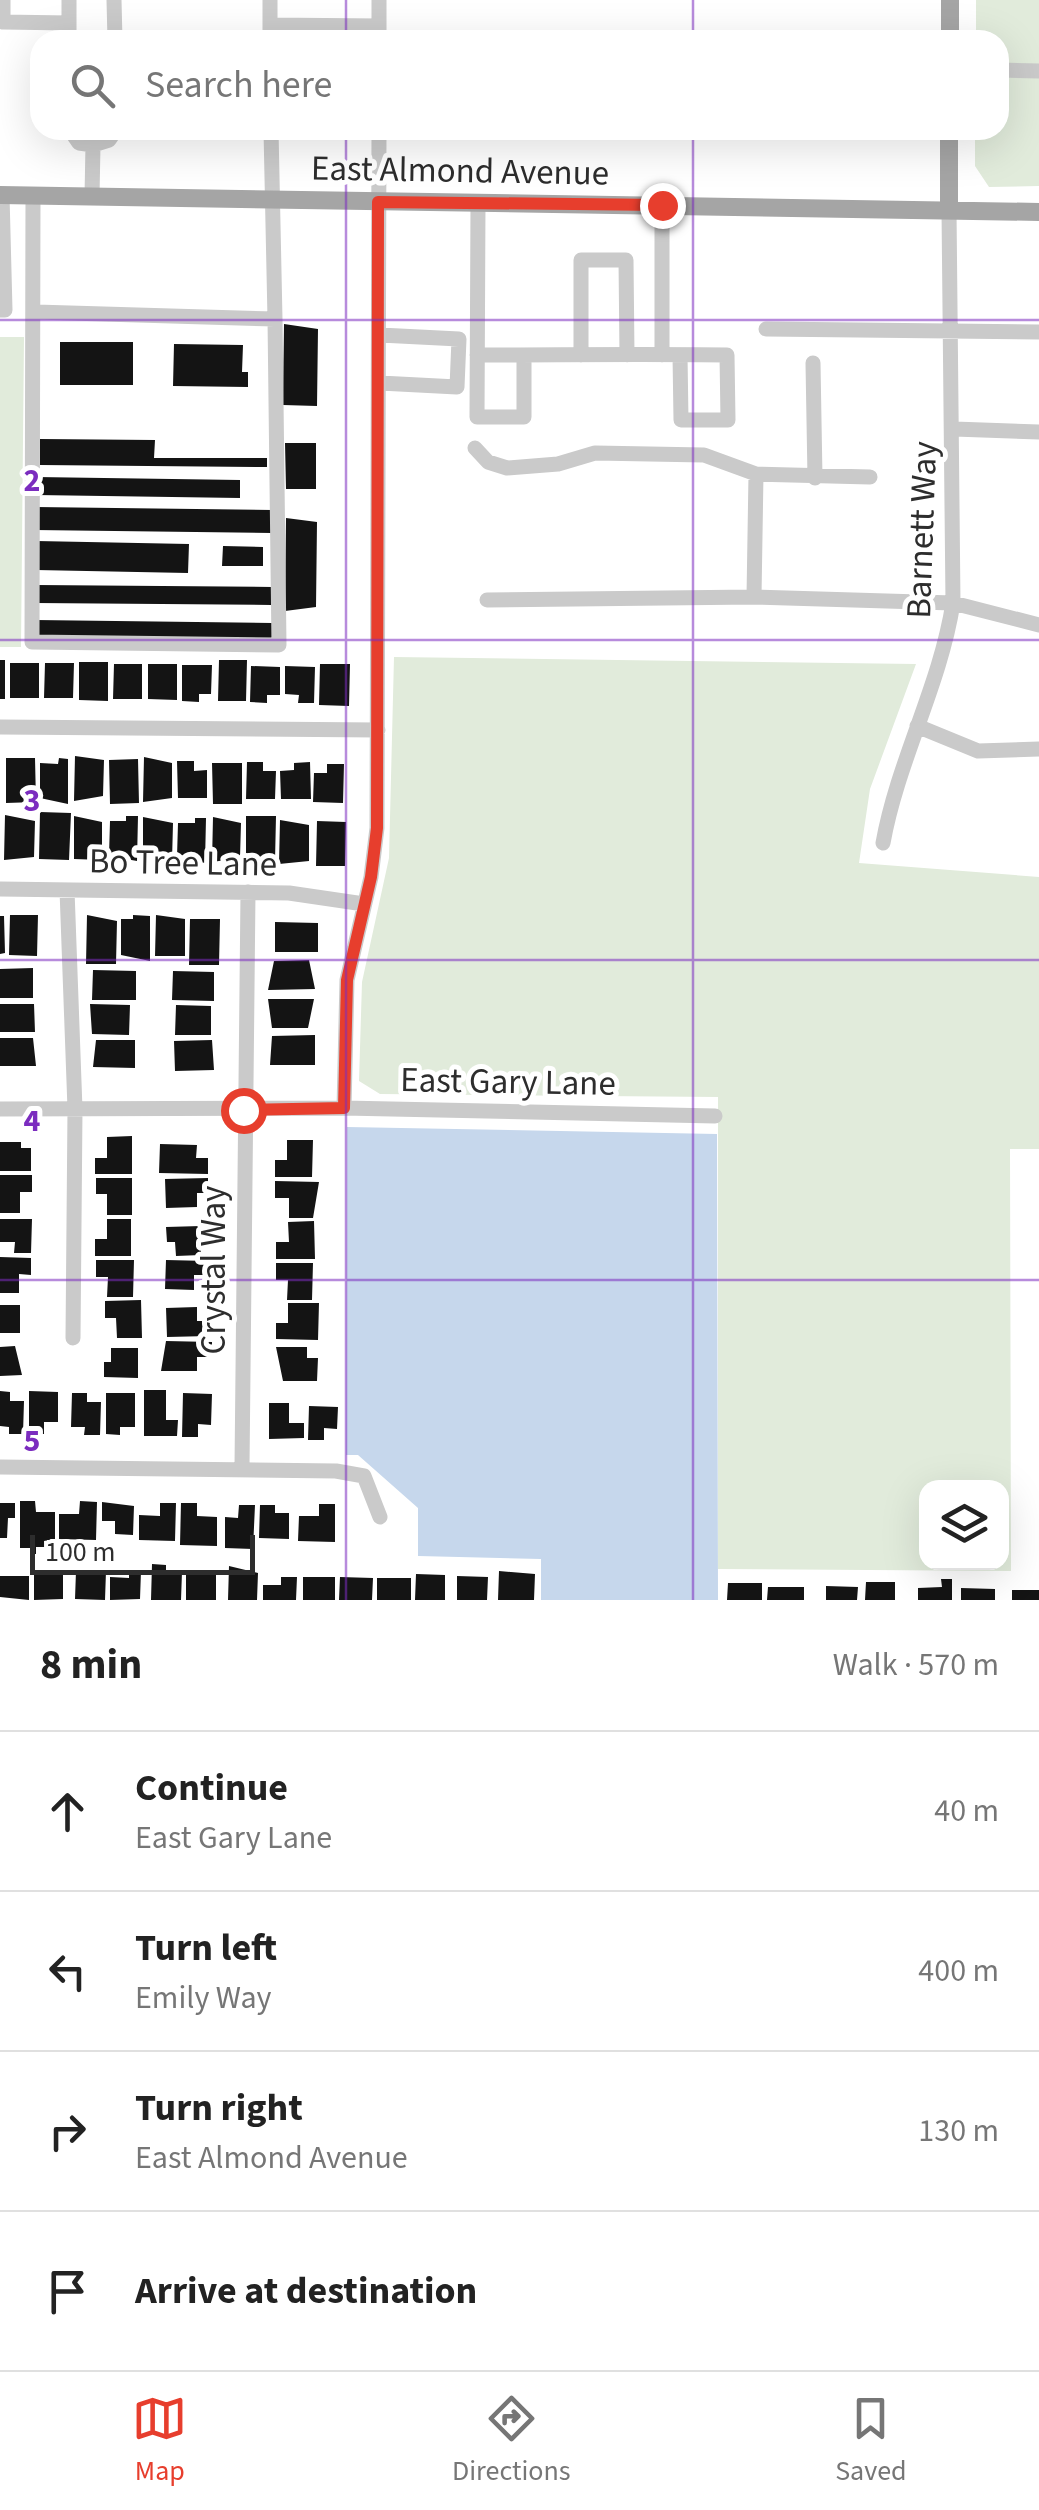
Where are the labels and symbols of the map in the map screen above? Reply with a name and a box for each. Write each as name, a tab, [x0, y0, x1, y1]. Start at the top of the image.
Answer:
street label: East Almond Avenue	[310, 143, 610, 199]
route end	[640, 183, 686, 229]
street label: Barnett Way	[894, 441, 950, 620]
text: 2	[24, 458, 40, 504]
text: 3	[24, 778, 40, 824]
street label: Bo Tree Lane	[88, 836, 278, 890]
street label: East Gary Lane	[400, 1055, 616, 1109]
route start	[221, 1088, 267, 1134]
text: 4	[24, 1098, 41, 1144]
street label: Crystal Way	[189, 1186, 239, 1354]
text: 5	[24, 1418, 40, 1464]
scale bar	[30, 1530, 255, 1574]

